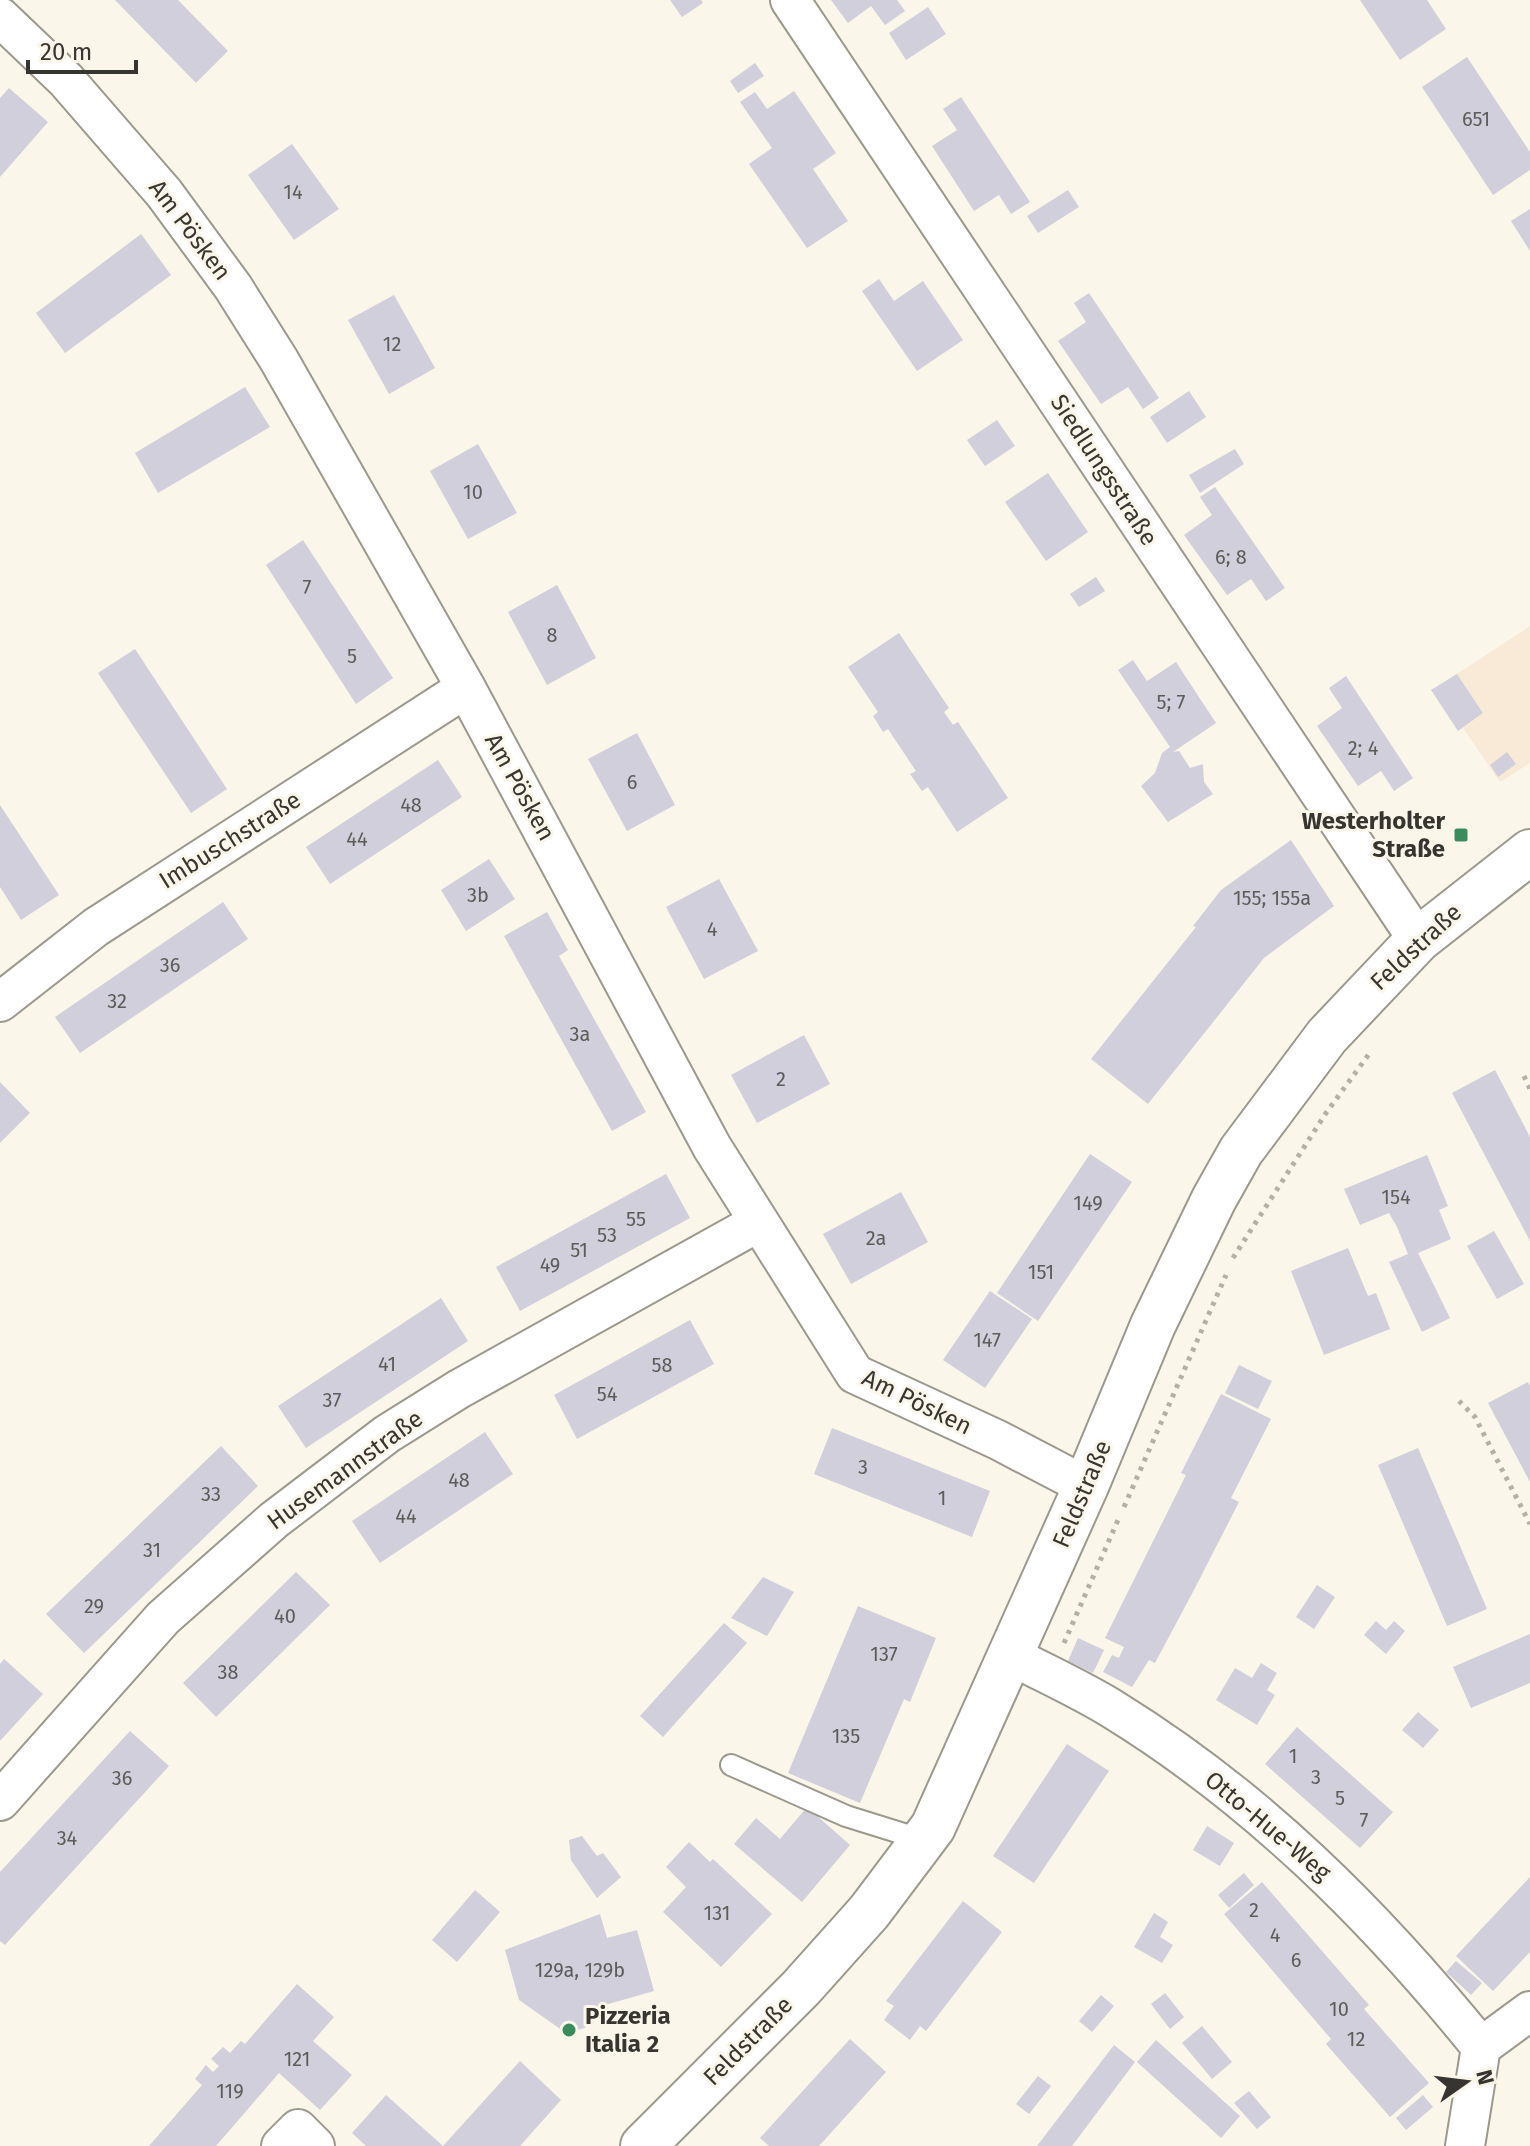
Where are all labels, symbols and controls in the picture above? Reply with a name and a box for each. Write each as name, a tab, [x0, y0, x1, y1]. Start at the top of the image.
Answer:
scale bar	[28, 24, 136, 74]
text: 20 m	[40, 38, 92, 66]
house number: 651	[1462, 107, 1490, 131]
street label: Am Pösken	[143, 174, 237, 286]
house number: 14	[283, 180, 303, 204]
house number: 12	[383, 332, 401, 356]
street label: Siedlungsstraße	[1045, 389, 1163, 551]
house number: 10	[463, 480, 483, 504]
house number: 6; 8	[1215, 545, 1247, 569]
house number: 7	[303, 575, 312, 599]
house number: 8	[546, 623, 558, 647]
house number: 5	[347, 644, 357, 668]
house number: 5; 7	[1157, 690, 1186, 714]
street label: Am Pösken	[479, 728, 561, 846]
house number: 2; 4	[1348, 736, 1379, 760]
house number: 6	[627, 770, 637, 794]
street label: Imbuschstraße	[154, 785, 306, 895]
house number: 48	[400, 793, 422, 817]
place label: Westerholter Straße	[1302, 807, 1445, 863]
marker: Westerholter Straße	[1452, 826, 1470, 844]
house number: 44	[346, 827, 368, 851]
house number: 3b	[467, 883, 489, 907]
house number: 155; 155a	[1233, 886, 1311, 910]
street label: Feldstraße	[1365, 898, 1467, 996]
house number: 4	[707, 917, 718, 941]
house number: 36	[160, 953, 180, 977]
house number: 32	[107, 989, 127, 1013]
house number: 3a	[570, 1022, 590, 1046]
house number: 2	[776, 1067, 786, 1091]
house number: 154	[1381, 1185, 1411, 1209]
house number: 149	[1073, 1191, 1103, 1215]
house number: 55	[626, 1207, 646, 1231]
house number: 53	[597, 1223, 617, 1247]
house number: 2a	[866, 1226, 886, 1250]
house number: 51	[570, 1238, 588, 1262]
house number: 49	[540, 1253, 560, 1277]
house number: 151	[1028, 1260, 1054, 1284]
house number: 147	[973, 1328, 1001, 1352]
house number: 41	[378, 1352, 396, 1376]
house number: 58	[651, 1353, 673, 1377]
street label: Am Pösken	[858, 1363, 976, 1441]
house number: 54	[597, 1382, 618, 1406]
house number: 37	[323, 1388, 341, 1412]
street label: Husemannstraße	[262, 1404, 428, 1536]
street label: Feldstraße	[1047, 1436, 1117, 1552]
house number: 3	[858, 1455, 868, 1479]
house number: 48	[448, 1468, 470, 1492]
house number: 33	[201, 1482, 221, 1506]
house number: 1	[938, 1486, 946, 1510]
house number: 44	[395, 1504, 417, 1528]
house number: 31	[143, 1538, 161, 1562]
house number: 29	[84, 1594, 104, 1618]
house number: 40	[274, 1604, 296, 1628]
house number: 137	[870, 1642, 898, 1666]
house number: 38	[218, 1660, 239, 1684]
house number: 135	[832, 1724, 860, 1748]
house number: 1	[1289, 1744, 1297, 1768]
street label: Otto-Hue-Weg	[1199, 1765, 1337, 1887]
house number: 3	[1311, 1765, 1321, 1789]
house number: 36	[112, 1766, 132, 1790]
house number: 5	[1335, 1786, 1345, 1810]
house number: 7	[1360, 1808, 1369, 1832]
house number: 34	[57, 1826, 78, 1850]
house number: 2	[1249, 1898, 1259, 1922]
house number: 131	[704, 1901, 730, 1925]
house number: 4	[1270, 1923, 1281, 1947]
house number: 6	[1291, 1948, 1301, 1972]
house number: 129a, 129b	[535, 1958, 625, 1982]
street label: Feldstraße	[698, 1991, 798, 2091]
house number: 10	[1329, 1997, 1349, 2021]
place label: Pizzeria Italia 2	[585, 2002, 671, 2058]
marker: Pizzeria Italia 2	[560, 2021, 578, 2039]
house number: 12	[1347, 2027, 1365, 2051]
north arrow	[1426, 2042, 1506, 2122]
house number: 121	[284, 2047, 310, 2071]
text: N	[1470, 2067, 1500, 2088]
house number: 119	[216, 2079, 244, 2103]

